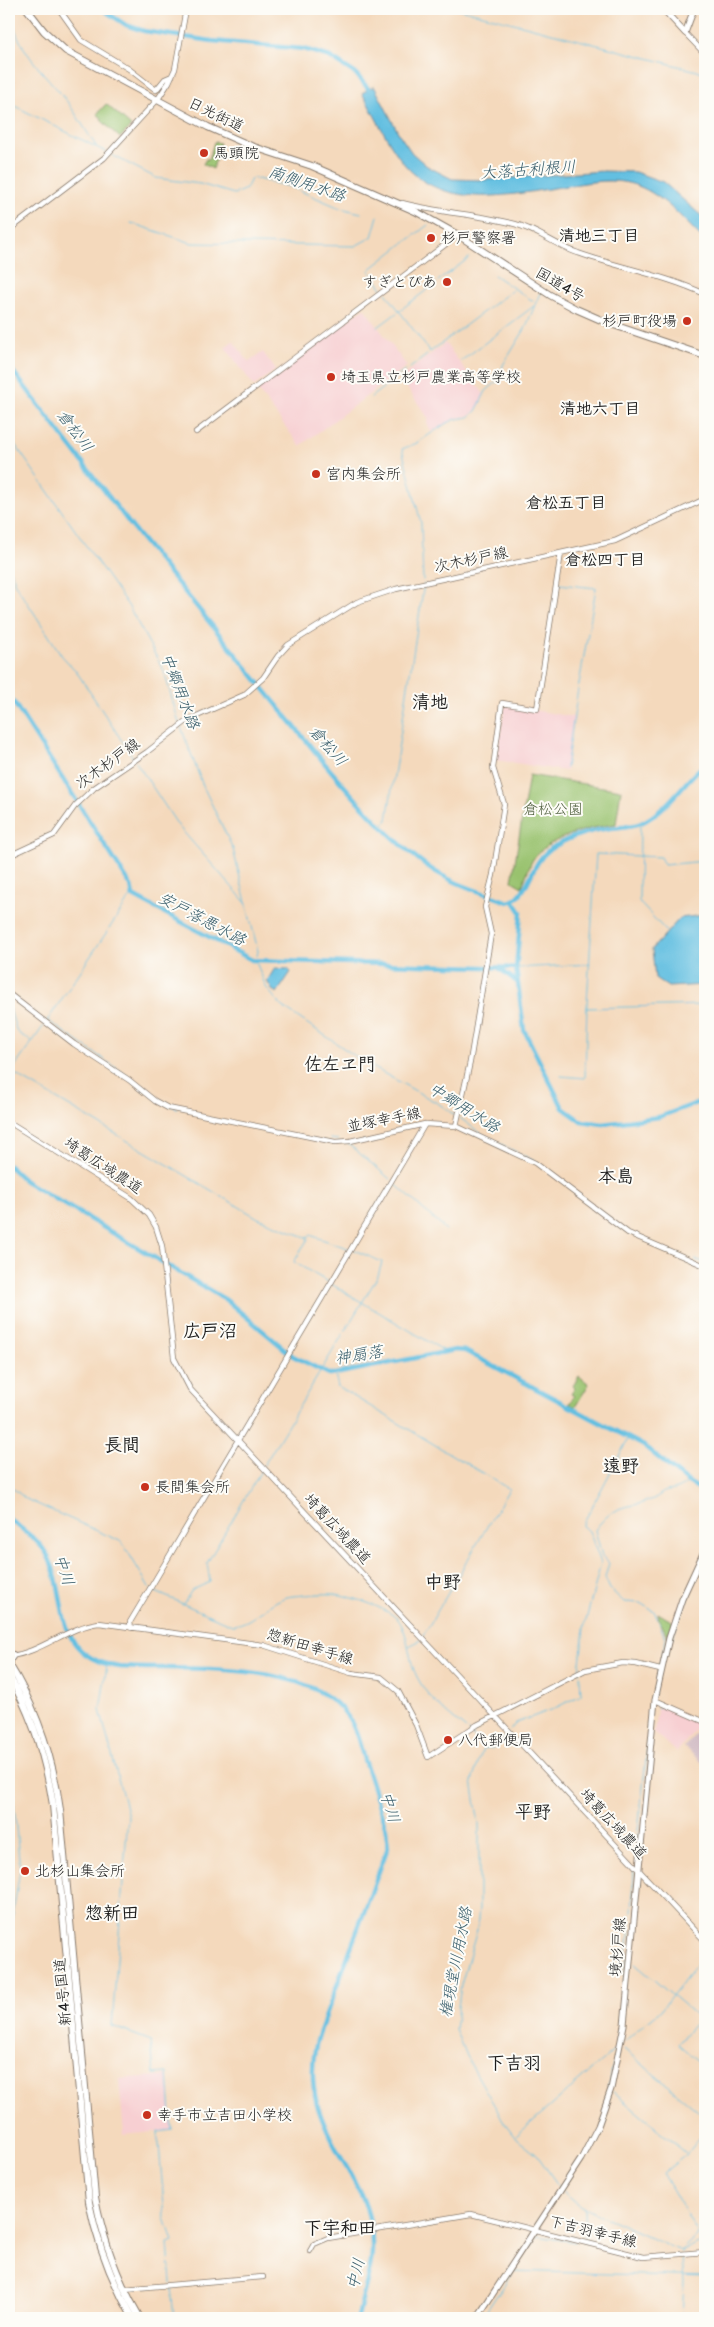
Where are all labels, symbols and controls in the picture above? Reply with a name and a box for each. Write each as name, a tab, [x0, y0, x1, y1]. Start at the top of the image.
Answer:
street label: 日光街道	[185, 93, 247, 137]
place label: 馬頭院	[214, 144, 259, 163]
marker: 馬頭院	[198, 147, 210, 159]
water label: 大落古利根川	[479, 157, 577, 183]
water label: 南側用水路	[266, 162, 349, 207]
district label: 清地三丁目	[559, 226, 639, 246]
place label: 杉戸警察署	[441, 229, 516, 248]
marker: 杉戸警察署	[425, 232, 437, 244]
street label: 国道4号	[532, 263, 588, 307]
place label: すぎとぴあ	[362, 273, 437, 292]
marker: すぎとぴあ	[441, 276, 453, 288]
place label: 杉戸町役場	[602, 312, 677, 331]
marker: 杉戸町役場	[681, 315, 693, 327]
place label: 埼玉県立杉戸農業高等学校	[341, 368, 521, 387]
marker: 埼玉県立杉戸農業高等学校	[325, 371, 337, 383]
district label: 清地六丁目	[560, 399, 640, 419]
water label: 倉松川	[53, 406, 97, 456]
place label: 宮内集会所	[326, 465, 401, 484]
marker: 宮内集会所	[310, 468, 322, 480]
district label: 倉松五丁目	[526, 493, 606, 513]
street label: 次木杉戸線	[432, 543, 510, 577]
district label: 倉松四丁目	[565, 550, 645, 570]
water label: 中郷用水路	[156, 650, 204, 733]
district label: 清地	[412, 691, 448, 714]
water label: 倉松川	[305, 721, 351, 771]
street label: 次木杉戸線	[72, 734, 144, 794]
park label: 倉松公園	[523, 800, 583, 819]
water label: 安戸落悪水路	[155, 888, 250, 951]
district label: 佐左ヱ門	[304, 1053, 376, 1076]
water label: 中郷用水路	[425, 1078, 504, 1138]
street label: 並塚幸手線	[345, 1104, 423, 1136]
street label: 埼葛広域農道	[60, 1134, 146, 1198]
district label: 本島	[598, 1165, 634, 1188]
district label: 広戸沼	[183, 1320, 237, 1343]
water label: 神扇落	[334, 1341, 386, 1369]
district label: 長間	[104, 1434, 140, 1457]
district label: 遠野	[603, 1455, 639, 1478]
place label: 長間集会所	[155, 1478, 230, 1497]
marker: 長間集会所	[139, 1481, 151, 1493]
street label: 埼葛広域農道	[299, 1490, 375, 1568]
water label: 中川	[50, 1552, 78, 1588]
district label: 中野	[425, 1571, 461, 1594]
street label: 惣新田幸手線	[264, 1625, 356, 1669]
place label: 八代郵便局	[458, 1731, 533, 1750]
marker: 八代郵便局	[442, 1734, 454, 1746]
street label: 埼葛広域農道	[575, 1785, 651, 1863]
water label: 中川	[376, 1789, 404, 1825]
district label: 平野	[515, 1801, 551, 1824]
place label: 北杉山集会所	[35, 1862, 125, 1881]
marker: 北杉山集会所	[19, 1865, 31, 1877]
district label: 惣新田	[85, 1902, 139, 1925]
water label: 権現堂川用水路	[435, 1904, 477, 2019]
street label: 境杉戸線	[606, 1916, 630, 1978]
street label: 新4号国道	[51, 1957, 75, 2027]
district label: 下吉羽	[487, 2052, 541, 2075]
place label: 幸手市立吉田小学校	[157, 2106, 292, 2125]
marker: 幸手市立吉田小学校	[141, 2109, 153, 2121]
street label: 下吉羽幸手線	[547, 2212, 639, 2252]
district label: 下宇和田	[304, 2217, 376, 2240]
water label: 中川	[342, 2256, 370, 2292]

